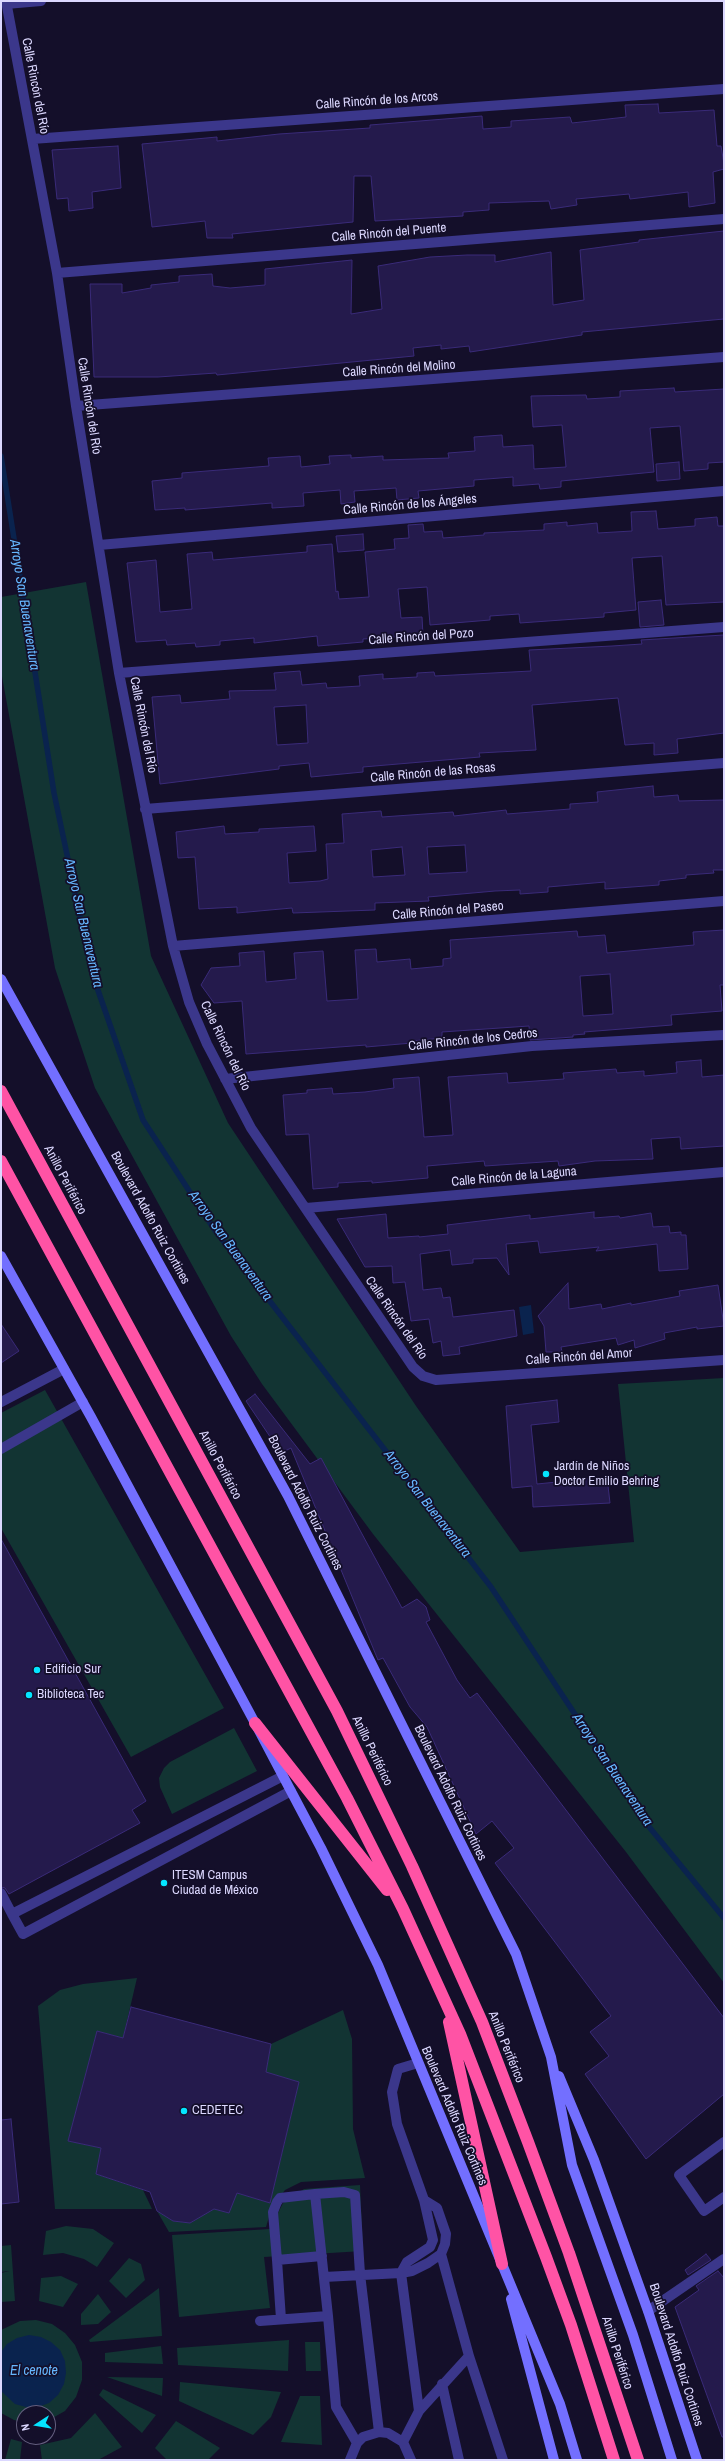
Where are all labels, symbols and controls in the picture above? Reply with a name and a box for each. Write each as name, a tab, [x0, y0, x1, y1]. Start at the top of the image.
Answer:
street label: Calle Rincón del Río	[18, 37, 52, 135]
street label: Calle Rincón de los Arcos	[315, 89, 439, 113]
street label: Calle Rincón del Puente	[331, 220, 447, 246]
street label: Calle Rincón del Río	[74, 357, 104, 455]
street label: Calle Rincón del Molino	[342, 357, 456, 381]
street label: Calle Rincón de los Ángeles	[343, 491, 477, 519]
water label: Arroyo San Buenaventura	[5, 538, 43, 672]
street label: Calle Rincón del Pozo	[368, 626, 474, 648]
street label: Calle Rincón del Río	[126, 676, 160, 774]
street label: Calle Rincón de las Rosas	[370, 760, 496, 786]
water label: Arroyo San Buenaventura	[60, 857, 106, 989]
street label: Calle Rincón del Paseo	[392, 898, 504, 924]
street label: Calle Rincón del Río	[197, 999, 253, 1093]
street label: Calle Rincón de los Cedros	[408, 1025, 538, 1055]
street label: Anillo Periférico	[40, 1143, 90, 1217]
street label: Boulevard Adolfo Ruiz Cortines	[107, 1149, 193, 1287]
street label: Calle Rincón de la Laguna	[451, 1164, 577, 1190]
water label: Arroyo San Buenaventura	[184, 1188, 276, 1304]
street label: Calle Rincón del Río	[362, 1273, 430, 1363]
street label: Calle Rincón del Amor	[525, 1345, 633, 1369]
street label: Anillo Periférico	[195, 1428, 245, 1502]
street label: Boulevard Adolfo Ruiz Cortines	[264, 1433, 346, 1573]
water label: Arroyo San Buenaventura	[380, 1447, 474, 1561]
place label: Jardín de Niños Doctor Emilio Behring	[554, 1459, 659, 1490]
marker: Jardín de Niños Doctor Emilio Behring	[541, 1469, 551, 1479]
place label: Edificio Sur	[45, 1662, 101, 1678]
marker: Edificio Sur	[32, 1665, 42, 1675]
place label: Biblioteca Tec	[37, 1687, 104, 1703]
marker: Biblioteca Tec	[24, 1690, 34, 1700]
water label: Arroyo San Buenaventura	[568, 1711, 656, 1829]
street label: Anillo Periférico	[348, 1713, 396, 1789]
street label: Boulevard Adolfo Ruiz Cortines	[410, 1722, 490, 1864]
place label: ITESM Campus Ciudad de México	[172, 1868, 259, 1899]
marker: ITESM Campus Ciudad de México	[159, 1878, 169, 1888]
street label: Anillo Periférico	[485, 2009, 527, 2085]
street label: Boulevard Adolfo Ruiz Cortines	[418, 2044, 490, 2188]
place label: CEDETEC	[192, 2103, 243, 2119]
marker: CEDETEC	[179, 2106, 189, 2116]
street label: Boulevard Adolfo Ruiz Cortines	[646, 2282, 706, 2428]
street label: Anillo Periférico	[598, 2315, 636, 2391]
water label: El cenote	[10, 2363, 58, 2379]
north arrow	[16, 2405, 56, 2445]
text: N	[18, 2423, 33, 2432]

